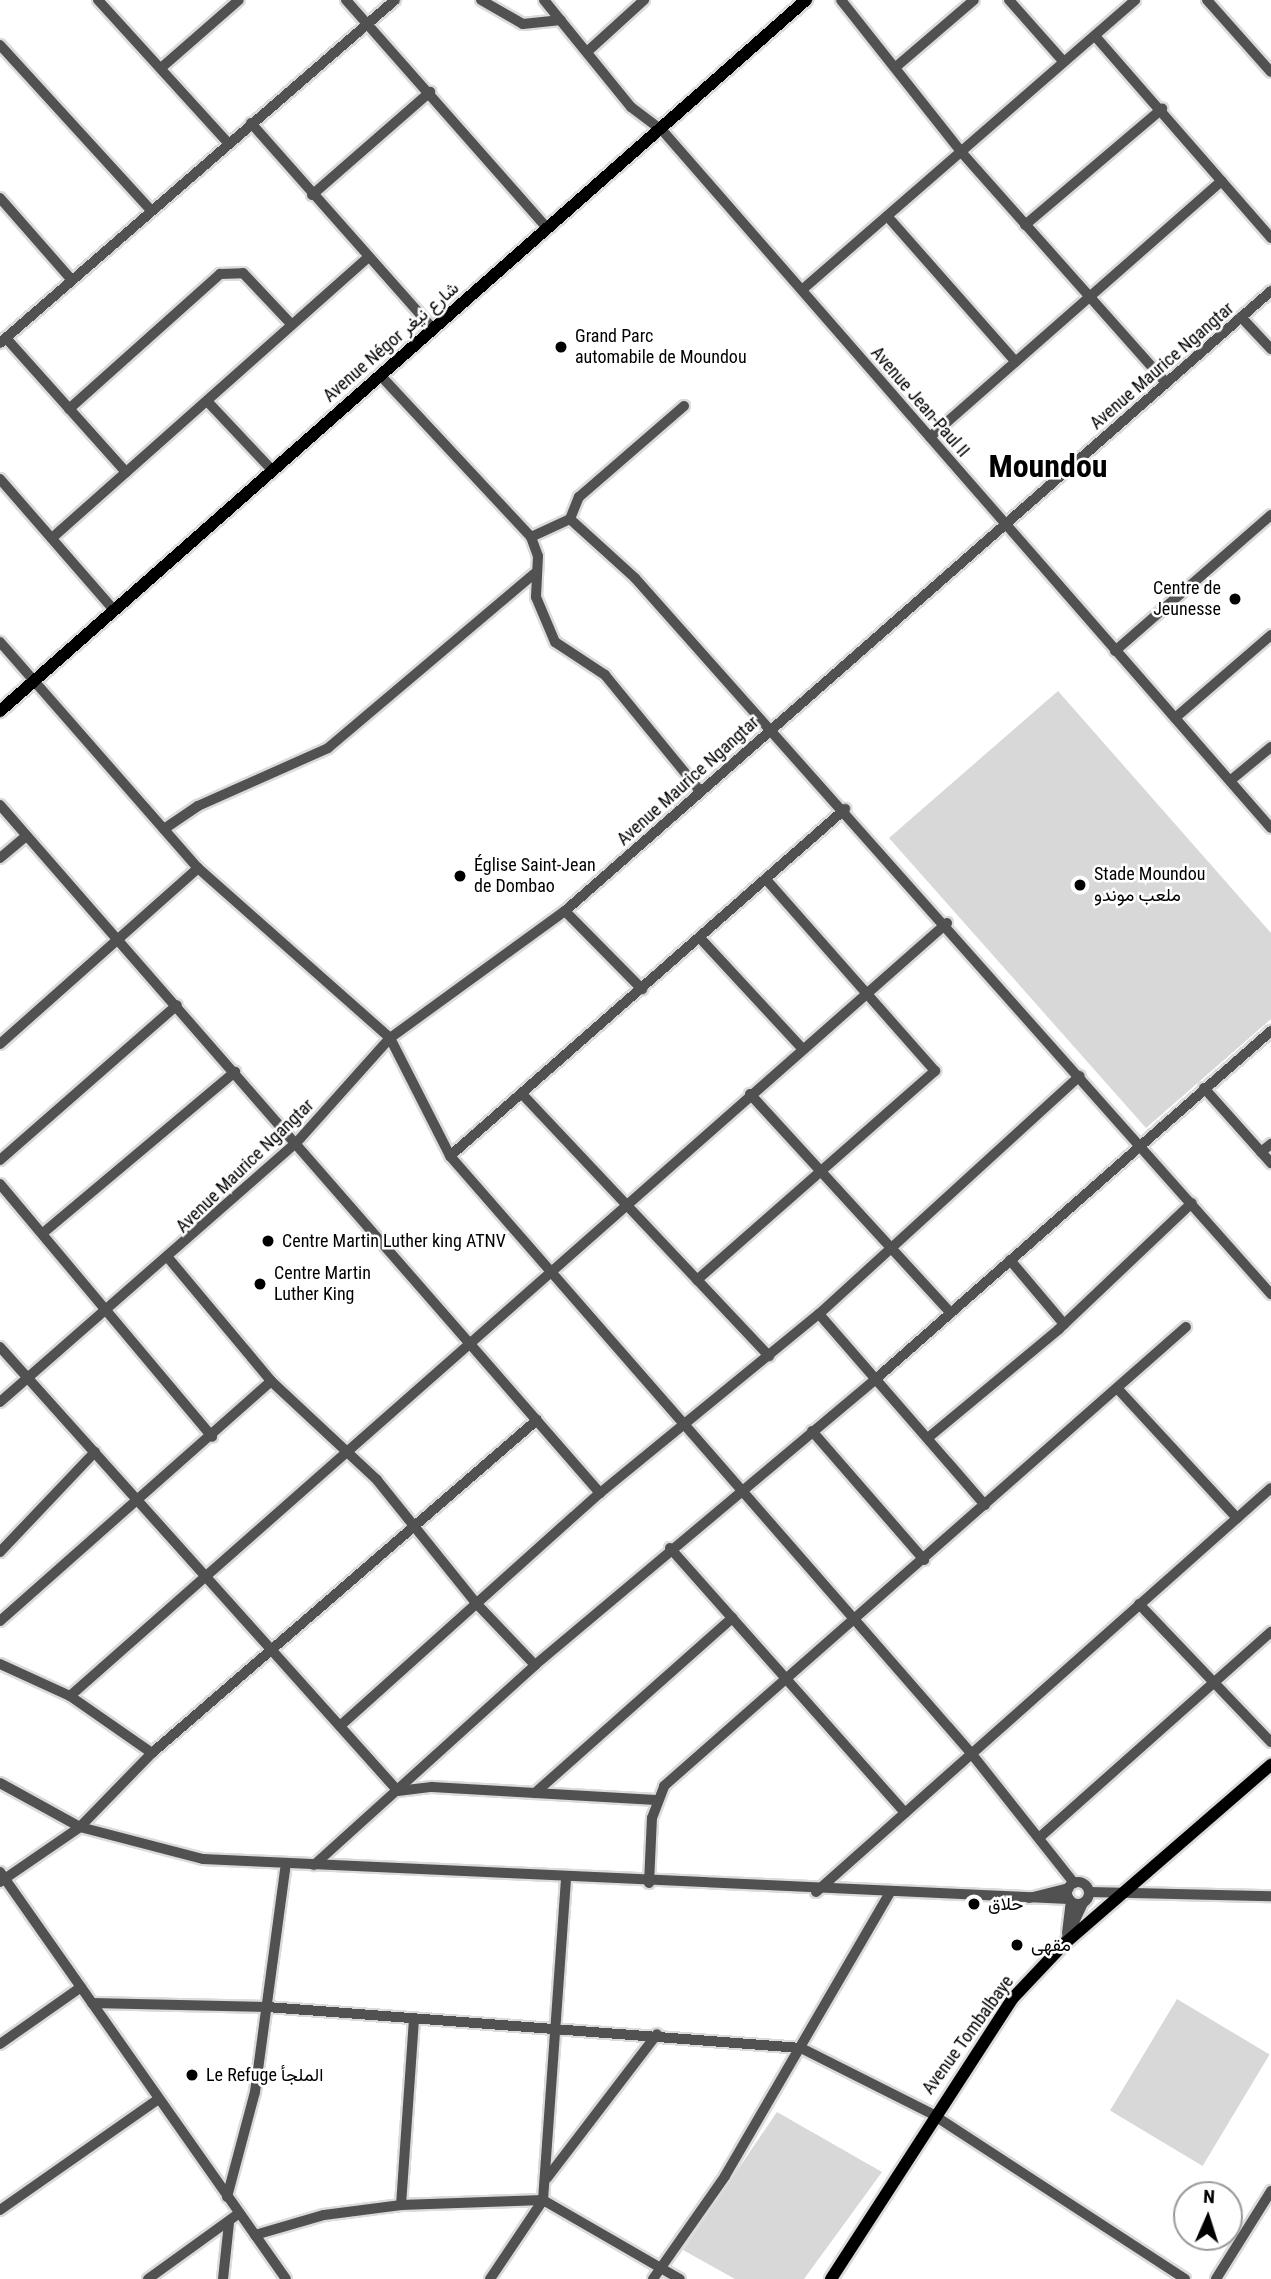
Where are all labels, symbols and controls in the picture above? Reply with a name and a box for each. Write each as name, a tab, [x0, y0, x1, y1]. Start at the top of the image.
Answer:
street label: Avenue Négor شارع نيغر	[319, 277, 463, 407]
street label: Avenue Maurice Ngangtar	[1086, 298, 1238, 434]
place label: Grand Parc automabile de Moundou	[575, 326, 747, 368]
marker: Grand Parc automabile de Moundou	[553, 339, 569, 355]
street label: Avenue Jean-Paul II	[866, 342, 974, 462]
district label: Moundou	[988, 447, 1108, 485]
place label: Centre de Jeunesse	[1153, 578, 1221, 620]
marker: Centre de Jeunesse	[1227, 591, 1243, 607]
street label: Avenue Maurice Ngangtar	[613, 712, 763, 850]
place label: Église Saint-Jean de Dombao	[474, 855, 596, 898]
place label: Stade Moundou ملعب موندو	[1094, 864, 1205, 906]
marker: Église Saint-Jean de Dombao	[452, 868, 468, 884]
marker: Stade Moundou ملعب موندو	[1072, 877, 1088, 893]
street label: Avenue Maurice Ngangtar	[172, 1095, 318, 1237]
place label: Centre Martin Luther king ATNV	[282, 1230, 506, 1252]
marker: Centre Martin Luther king ATNV	[260, 1233, 276, 1249]
place label: Centre Martin Luther King	[274, 1263, 371, 1306]
marker: Centre Martin Luther King	[252, 1276, 268, 1292]
place label: حلاق	[988, 1893, 1023, 1915]
marker: حلاق	[966, 1896, 982, 1912]
place label: مقهى	[1031, 1934, 1071, 1956]
marker: مقهى	[1009, 1937, 1025, 1953]
street label: Avenue Tombalbaye	[918, 1971, 1018, 2099]
place label: Le Refuge الملجأ	[206, 2064, 323, 2086]
marker: Le Refuge الملجأ	[184, 2067, 200, 2083]
north arrow	[1173, 2181, 1243, 2251]
text: N	[1203, 2185, 1215, 2208]

